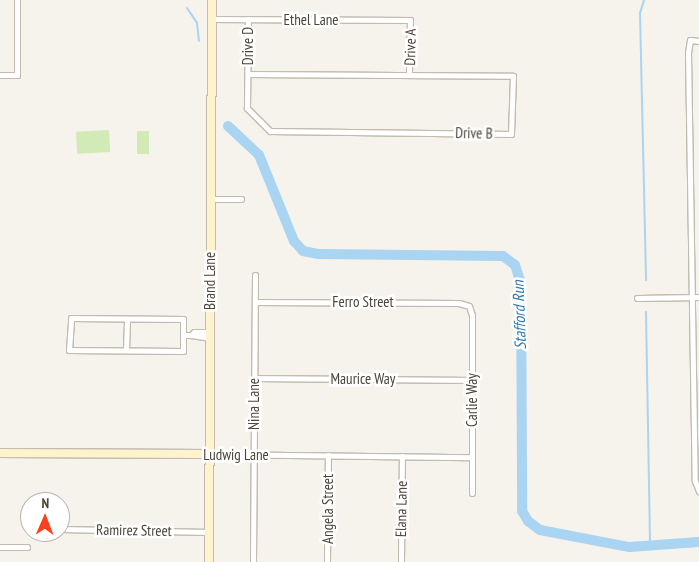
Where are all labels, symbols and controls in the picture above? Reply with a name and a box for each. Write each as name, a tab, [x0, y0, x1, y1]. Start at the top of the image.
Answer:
street label: Ethel Lane	[284, 11, 338, 29]
street label: Drive D	[239, 27, 257, 65]
street label: Drive A	[401, 28, 419, 66]
street label: Drive B	[455, 124, 493, 142]
street label: Brand Lane	[201, 252, 219, 310]
water label: Stafford Run	[508, 280, 530, 350]
street label: Ferro Street	[332, 293, 394, 311]
street label: Maurice Way	[330, 370, 396, 388]
street label: Carlie Way	[463, 373, 481, 427]
street label: Nina Lane	[245, 378, 263, 430]
street label: Ludwig Lane	[203, 446, 269, 464]
street label: Angela Street	[319, 474, 337, 544]
street label: Elana Lane	[392, 481, 410, 537]
north arrow	[20, 492, 70, 542]
text: N	[41, 494, 49, 512]
street label: Ramirez Street	[96, 520, 172, 540]

